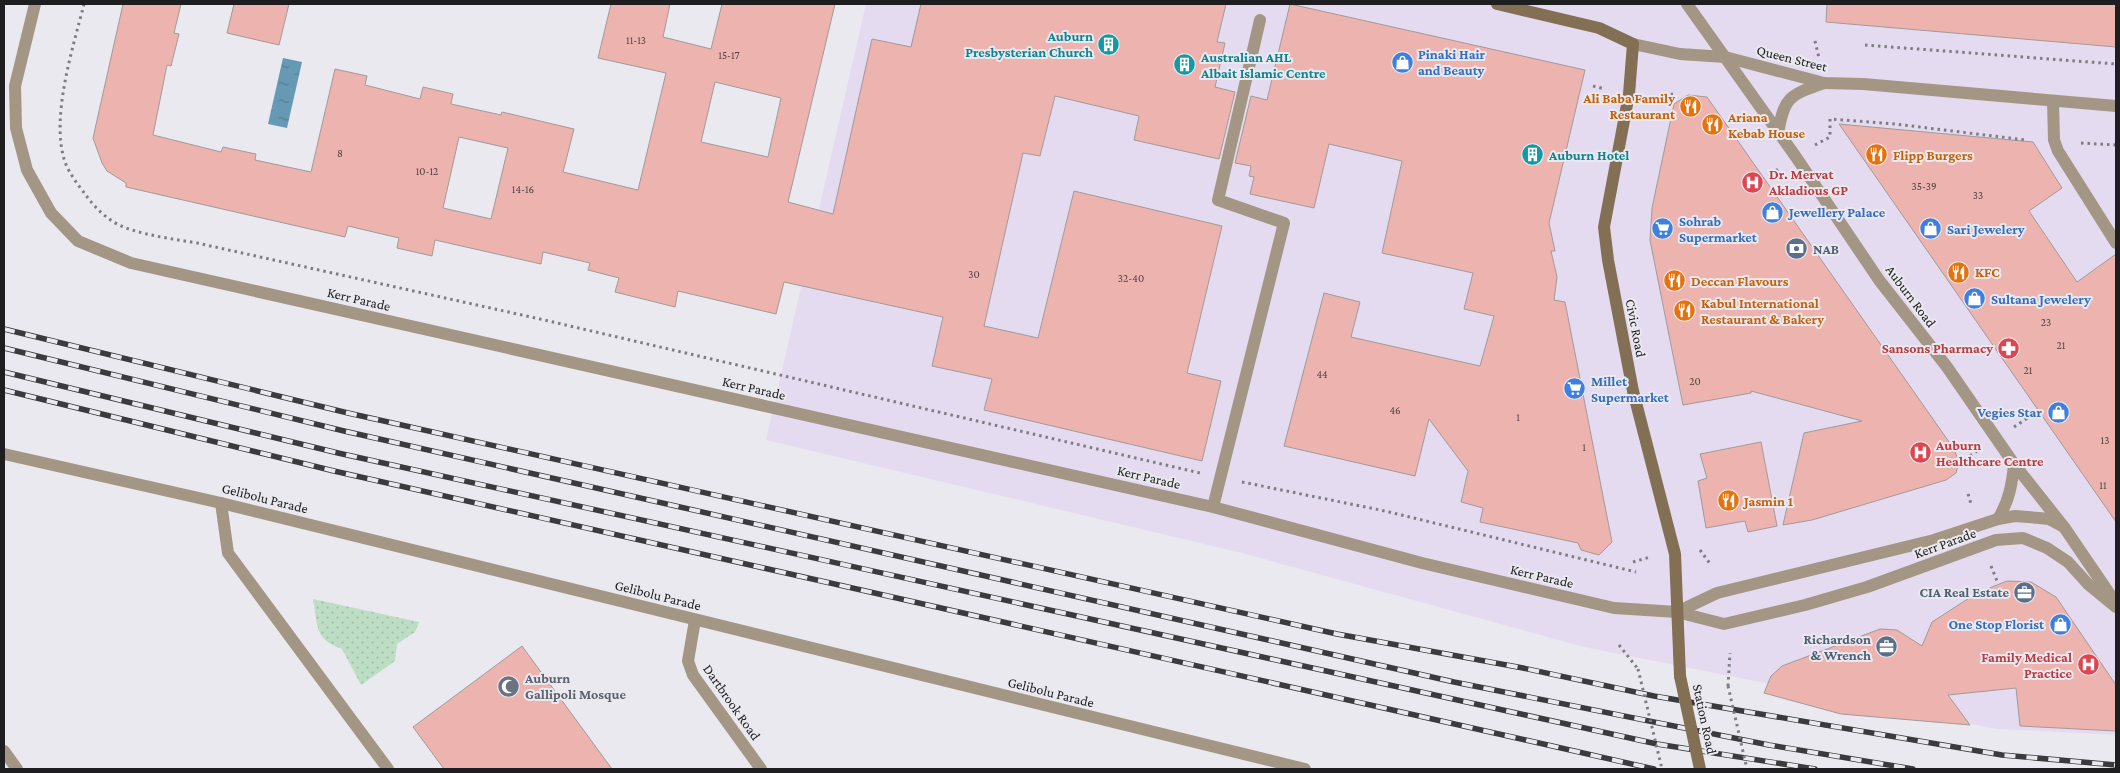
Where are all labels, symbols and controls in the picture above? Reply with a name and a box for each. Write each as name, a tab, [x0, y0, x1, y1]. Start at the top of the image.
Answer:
place label: Auburn Presbysterian Church	[965, 28, 1093, 60]
building icon: Auburn Presbysterian Church	[1097, 32, 1121, 56]
house number: 11-13	[626, 34, 646, 46]
street label: Queen Street	[1755, 42, 1829, 75]
place label: Pinaki Hair and Beauty	[1418, 46, 1486, 78]
house number: 15-17	[718, 49, 740, 61]
place label: Australian AHL Albait Islamic Centre	[1200, 49, 1326, 81]
shop icon: Pinaki Hair and Beauty	[1390, 50, 1414, 74]
building icon: Australian AHL Albait Islamic Centre	[1173, 53, 1197, 77]
place label: Ali Baba Family Restaurant	[1582, 90, 1676, 122]
restaurant icon: Ali Baba Family Restaurant	[1679, 94, 1703, 118]
place label: Ariana Kebab House	[1727, 109, 1805, 141]
restaurant icon: Ariana Kebab House	[1700, 113, 1724, 137]
building icon: Auburn Hotel	[1521, 143, 1545, 167]
restaurant icon: Flipp Burgers	[1865, 143, 1889, 167]
house number: 8	[337, 147, 343, 159]
place label: Auburn Hotel	[1548, 147, 1629, 163]
place label: Flipp Burgers	[1893, 147, 1973, 163]
house number: 10-12	[416, 165, 438, 177]
place label: Dr. Mervat Akladious GP	[1768, 166, 1848, 198]
hospital icon: Dr. Mervat Akladious GP	[1741, 170, 1765, 194]
house number: 35-39	[1911, 180, 1937, 192]
house number: 14-16	[512, 183, 534, 195]
house number: 33	[1973, 189, 1983, 201]
shop icon: Jewellery Palace	[1761, 200, 1785, 224]
place label: Jewellery Palace	[1787, 204, 1886, 220]
place label: Sohrab Supermarket	[1679, 213, 1758, 245]
supermarket icon: Sohrab Supermarket	[1651, 217, 1675, 241]
shop icon: Sari Jewelery	[1919, 217, 1943, 241]
place label: Sari Jewelery	[1947, 221, 2025, 237]
bank icon: NAB	[1785, 237, 1809, 261]
place label: NAB	[1813, 241, 1839, 257]
restaurant icon: KFC	[1947, 260, 1971, 284]
street label: Auburn Road	[1883, 262, 1940, 331]
place label: KFC	[1975, 264, 2000, 280]
house number: 30	[968, 268, 980, 280]
restaurant icon: Deccan Flavours	[1663, 269, 1687, 293]
house number: 32-40	[1118, 272, 1144, 284]
place label: Deccan Flavours	[1691, 273, 1789, 289]
street label: Kerr Parade	[326, 284, 392, 314]
shop icon: Sultana Jewelery	[1963, 287, 1987, 311]
place label: Sultana Jewelery	[1991, 291, 2091, 307]
place label: Kabul International Restaurant & Bakery	[1701, 295, 1824, 327]
street label: Civic Road	[1623, 298, 1650, 359]
restaurant icon: Kabul International Restaurant & Bakery	[1673, 299, 1697, 323]
house number: 23	[2041, 316, 2051, 328]
pharmacy icon: Sansons Pharmacy	[1997, 336, 2021, 360]
house number: 21	[2057, 339, 2066, 351]
place label: Sansons Pharmacy	[1882, 340, 1993, 356]
house number: 21	[2024, 364, 2033, 376]
house number: 44	[1316, 368, 1328, 380]
street label: Kerr Parade	[721, 373, 787, 403]
place label: Millet Supermarket	[1591, 373, 1670, 405]
house number: 20	[1689, 375, 1701, 387]
supermarket icon: Millet Supermarket	[1563, 377, 1587, 401]
shop icon: Vegies Star	[2046, 400, 2070, 424]
house number: 46	[1389, 404, 1401, 416]
place label: Vegies Star	[1976, 404, 2042, 420]
house number: 1	[1516, 411, 1520, 423]
house number: 13	[2101, 434, 2109, 446]
place label: Auburn Healthcare Centre	[1935, 437, 2044, 469]
house number: 1	[1582, 441, 1586, 453]
hospital icon: Auburn Healthcare Centre	[1908, 441, 1932, 465]
street label: Kerr Parade	[1116, 462, 1182, 492]
house number: 11	[2099, 479, 2107, 491]
street label: Gelibolu Parade	[220, 480, 310, 516]
restaurant icon: Jasmin 1	[1716, 489, 1740, 513]
place label: Jasmin 1	[1742, 493, 1793, 509]
street label: Kerr Parade	[1912, 524, 1978, 562]
street label: Kerr Parade	[1509, 561, 1575, 591]
street label: Gelibolu Parade	[613, 577, 703, 613]
office icon: CIA Real Estate	[2013, 580, 2037, 604]
place label: CIA Real Estate	[1920, 584, 2009, 600]
shop icon: One Stop Florist	[2048, 612, 2072, 636]
place label: One Stop Florist	[1948, 616, 2045, 632]
place label: Richardson & Wrench	[1803, 631, 1871, 663]
office icon: Richardson & Wrench	[1875, 635, 1899, 659]
place label: Family Medical Practice	[1981, 649, 2072, 681]
hospital icon: Family Medical Practice	[2076, 653, 2100, 677]
street label: Dartbrook Road	[700, 661, 764, 744]
place label: Auburn Gallipoli Mosque	[524, 670, 626, 702]
mosque icon: Auburn Gallipoli Mosque	[497, 674, 521, 698]
street label: Gelibolu Parade	[1006, 674, 1096, 710]
street label: Station Road	[1690, 682, 1720, 756]

